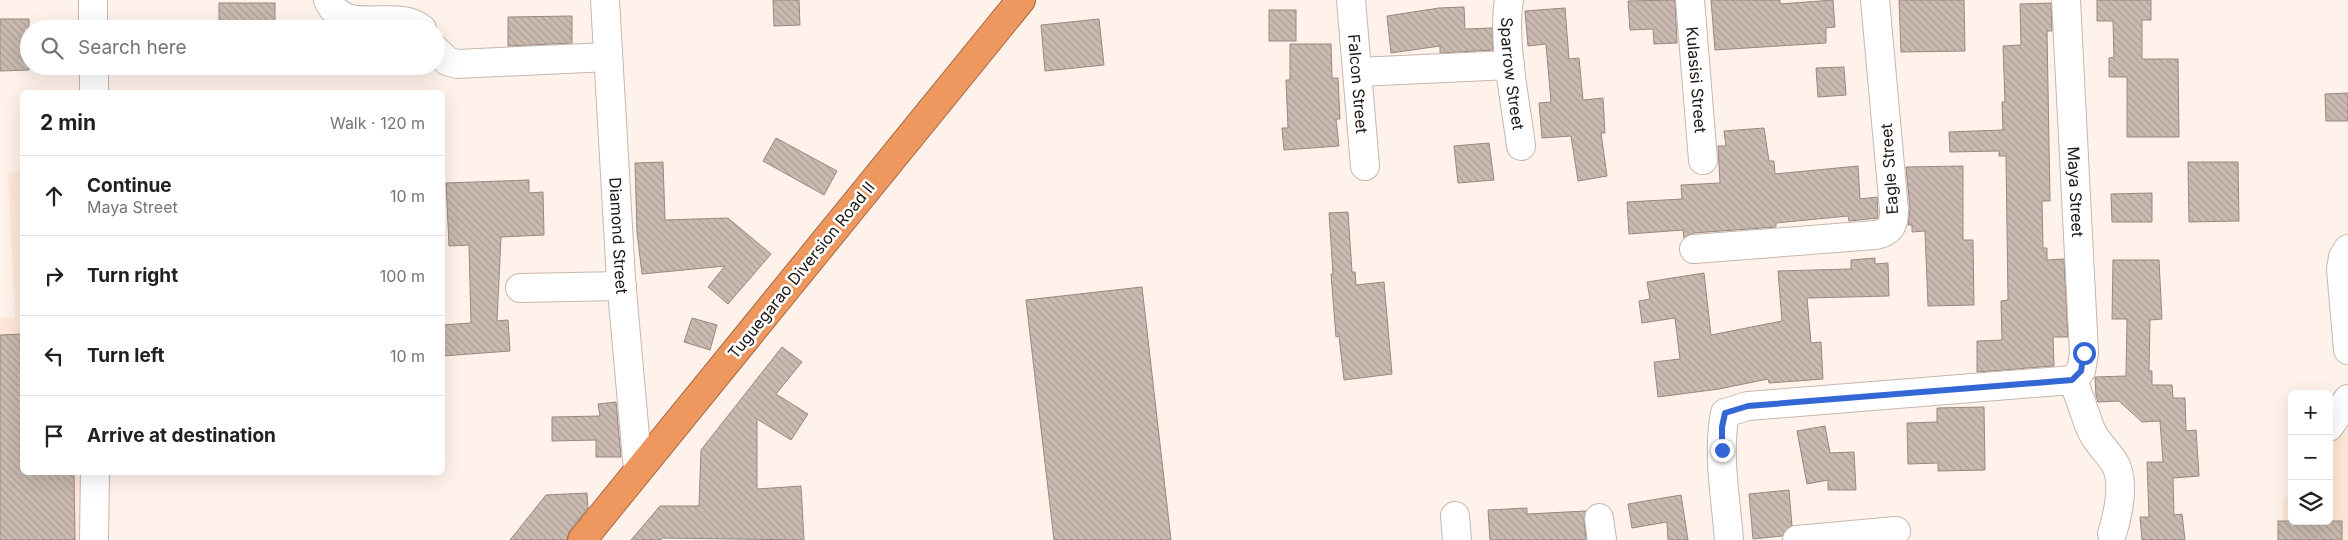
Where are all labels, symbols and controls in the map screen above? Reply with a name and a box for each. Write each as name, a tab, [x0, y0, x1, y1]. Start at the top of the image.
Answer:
street label: Sparrow Street	[1497, 17, 1529, 131]
search box	[20, 20, 445, 75]
street label: Kulasisi Street	[1682, 26, 1711, 134]
street label: Falcon Street	[1344, 33, 1372, 134]
icon: search	[38, 34, 66, 62]
text: Search here	[78, 36, 187, 59]
text: 2 min	[40, 110, 96, 135]
text: Walk · 120 m	[330, 113, 425, 133]
street label: Eagle Street	[1876, 123, 1902, 215]
street label: Maya Street	[2063, 146, 2088, 238]
text: Continue	[87, 174, 172, 197]
street label: Diamond Street	[605, 177, 632, 295]
street label: Tuguegarao Diversion Road Ⅱ	[723, 177, 879, 363]
icon: ahead	[40, 182, 68, 210]
text: 10 m	[390, 186, 425, 206]
text: Maya Street	[87, 197, 178, 217]
icon: right	[40, 262, 68, 290]
text: Turn right	[87, 264, 178, 287]
text: 100 m	[380, 266, 425, 286]
icon: left	[40, 342, 68, 370]
route start	[2073, 342, 2096, 365]
text: Turn left	[87, 344, 165, 367]
text: 10 m	[390, 346, 425, 366]
map controls	[2288, 390, 2333, 525]
button: +	[2288, 390, 2333, 435]
icon: arrive	[40, 422, 68, 450]
text: Arrive at destination	[87, 424, 276, 447]
button: −	[2288, 435, 2333, 480]
route end	[1711, 439, 1734, 462]
button: layers	[2288, 480, 2333, 525]

